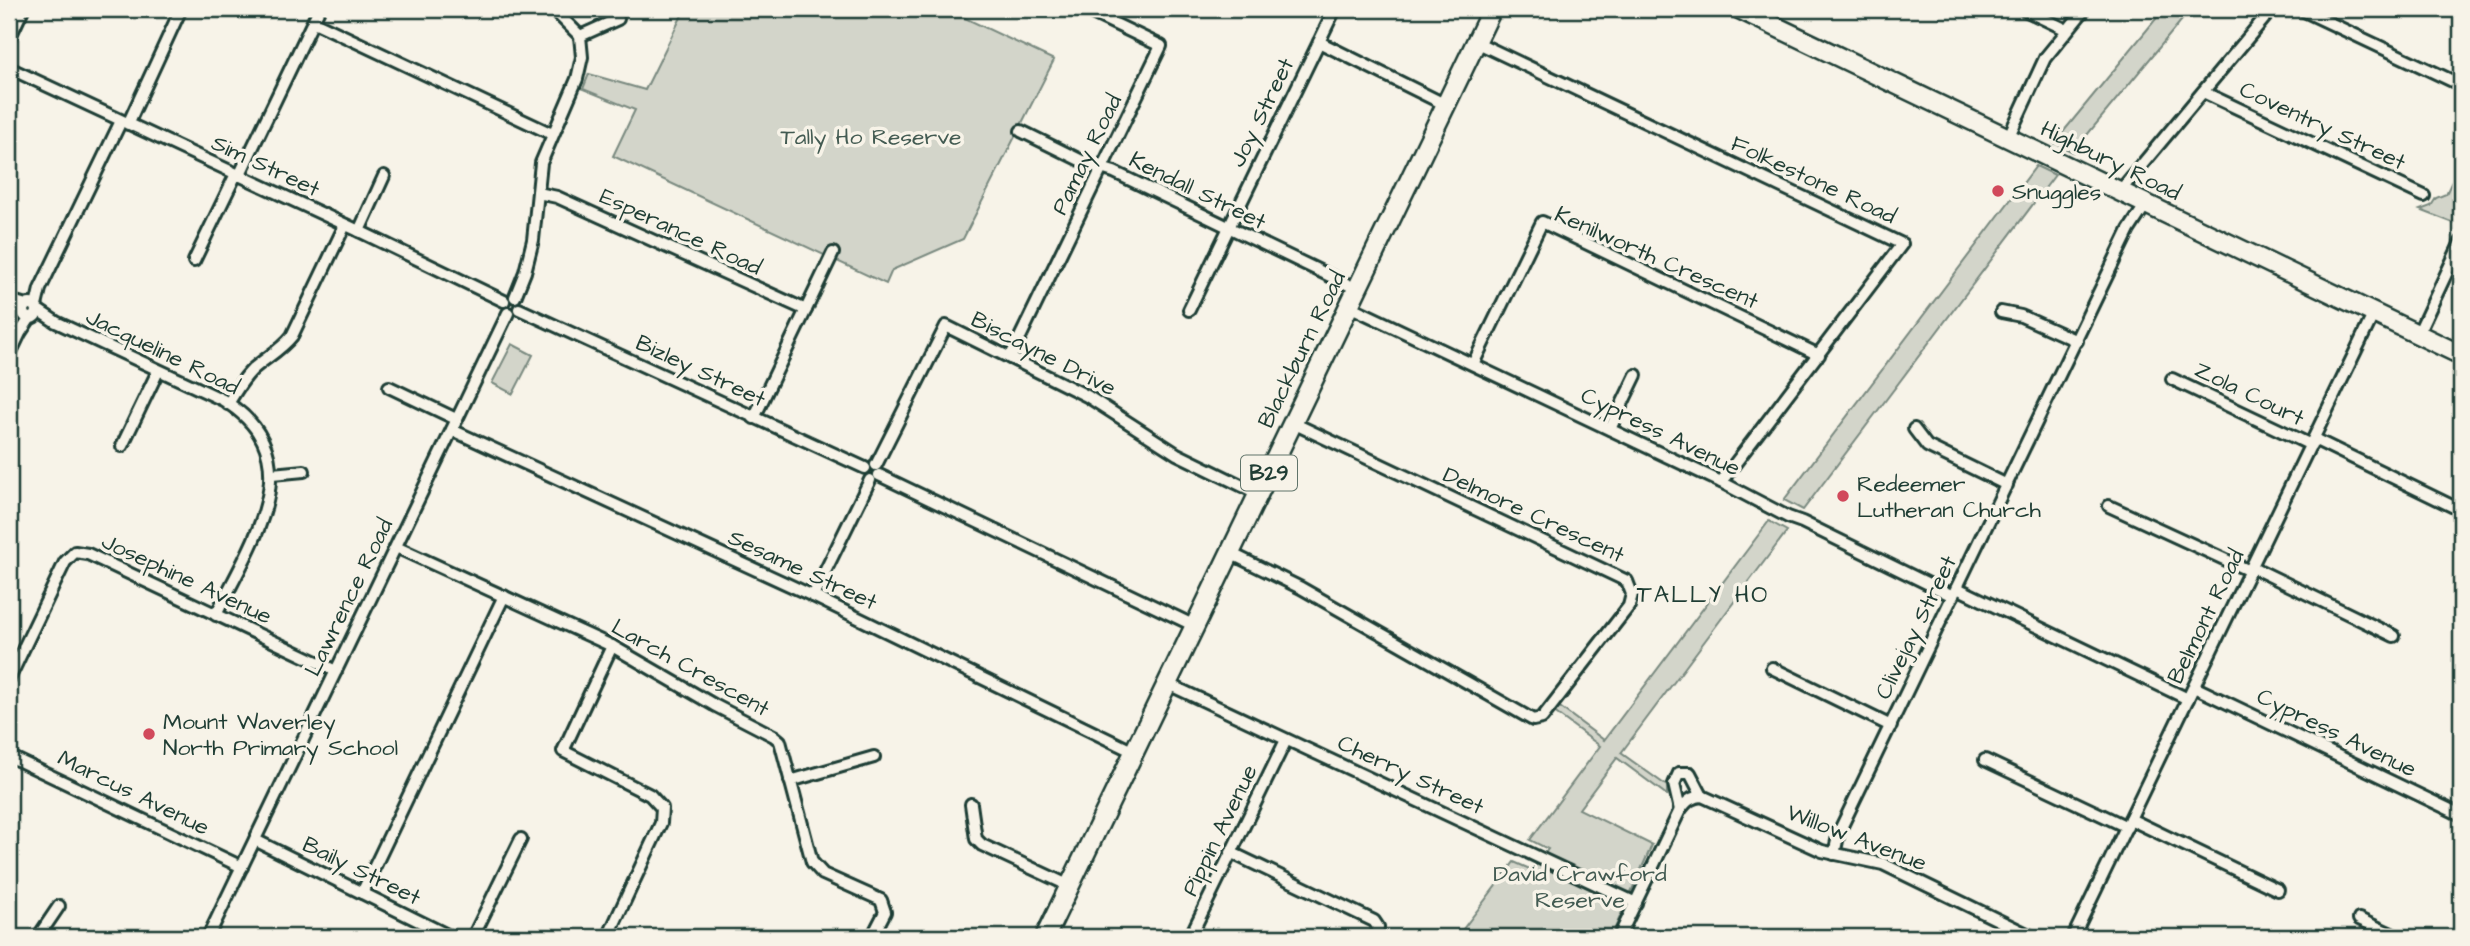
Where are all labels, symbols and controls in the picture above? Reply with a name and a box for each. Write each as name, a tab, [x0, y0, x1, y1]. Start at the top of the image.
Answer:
street label: Joy Street	[1222, 52, 1303, 173]
street label: Coventry Street	[2234, 73, 2411, 180]
street label: Pamay Road	[1044, 89, 1131, 221]
street label: Highbury Road	[2035, 113, 2186, 210]
park label: Tally Ho Reserve	[780, 121, 962, 154]
street label: Sim Street	[206, 127, 326, 205]
street label: Folkestone Road	[1726, 128, 1902, 232]
street label: Kendall Street	[1124, 144, 1272, 238]
place label: Snuggles	[2012, 176, 2101, 209]
street label: Esperance Road	[594, 180, 767, 284]
marker: Snuggles	[1990, 183, 2006, 199]
street label: Kenilworth Crescent	[1550, 199, 1764, 318]
street label: Blackburn Road	[1250, 265, 1354, 433]
street label: Jacqueline Road	[80, 301, 245, 403]
street label: Biscayne Drive	[965, 304, 1122, 405]
street label: Bizley Street	[630, 327, 771, 416]
street label: Zola Court	[2189, 354, 2310, 435]
street label: Cypress Avenue	[1575, 379, 1746, 485]
road number: B29	[1241, 456, 1297, 490]
street label: Delmore Crescent	[1438, 459, 1630, 571]
place label: Redeemer Lutheran Church	[1857, 468, 2041, 526]
marker: Redeemer Lutheran Church	[1835, 488, 1851, 504]
street label: Lawrence Road	[297, 513, 401, 682]
street label: Sesame Street	[723, 521, 883, 619]
street label: Josephine Avenue	[96, 525, 277, 632]
street label: Belmont Road	[2159, 544, 2252, 689]
street label: Clivejay Street	[1867, 550, 1966, 705]
district label: TALLY HO	[1637, 578, 1769, 612]
street label: Larch Crescent	[606, 611, 776, 725]
street label: Cypress Avenue	[2251, 680, 2422, 786]
place label: Mount Waverley North Primary School	[163, 706, 398, 765]
marker: Mount Waverley North Primary School	[141, 726, 157, 742]
street label: Cherry Street	[1332, 727, 1490, 824]
street label: Marcus Avenue	[52, 742, 215, 843]
street label: Pippin Avenue	[1174, 759, 1266, 902]
street label: Willow Avenue	[1782, 797, 1931, 879]
street label: Baily Street	[297, 828, 427, 915]
park label: David Crawford Reserve	[1493, 858, 1667, 916]

